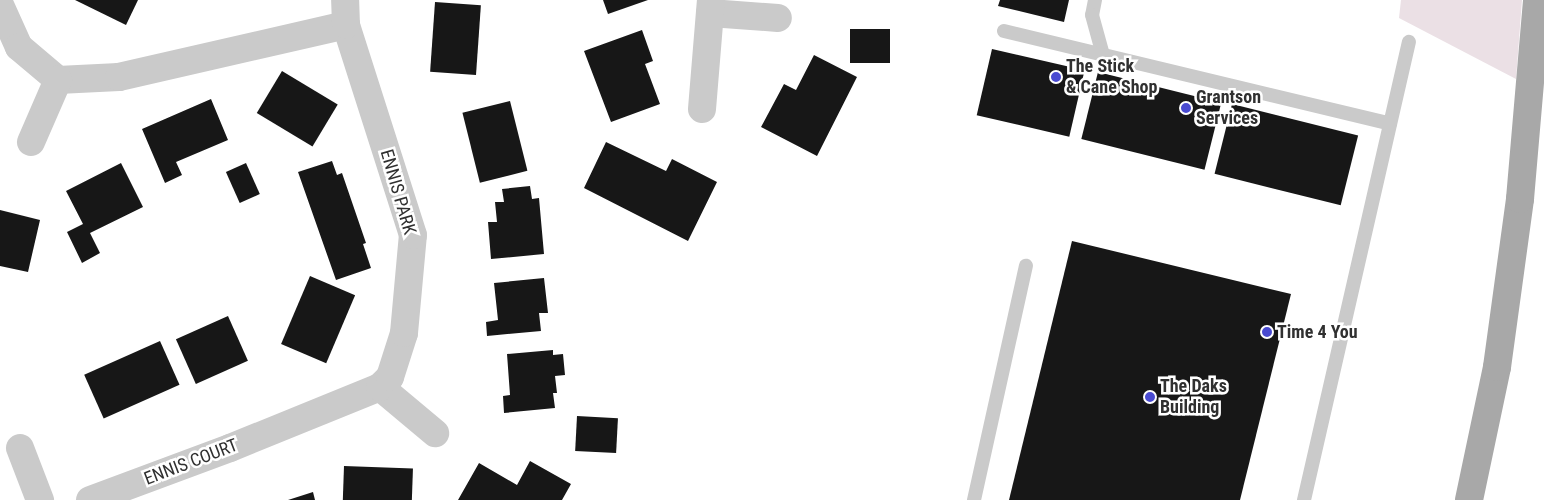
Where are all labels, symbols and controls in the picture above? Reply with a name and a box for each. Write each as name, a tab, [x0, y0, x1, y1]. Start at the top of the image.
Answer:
place label: The Stick & Cane Shop	[1066, 56, 1157, 98]
marker: The Stick & Cane Shop	[1050, 71, 1062, 83]
place label: Grantson Services	[1196, 87, 1261, 130]
marker: Grantson Services	[1180, 102, 1192, 114]
street label: ENNIS PARK	[376, 147, 420, 237]
place label: Time 4 You	[1277, 321, 1358, 343]
marker: Time 4 You	[1261, 326, 1273, 338]
place label: The Daks Building	[1160, 376, 1227, 418]
marker: The Daks Building	[1144, 391, 1156, 403]
street label: ENNIS COURT	[141, 434, 241, 490]

